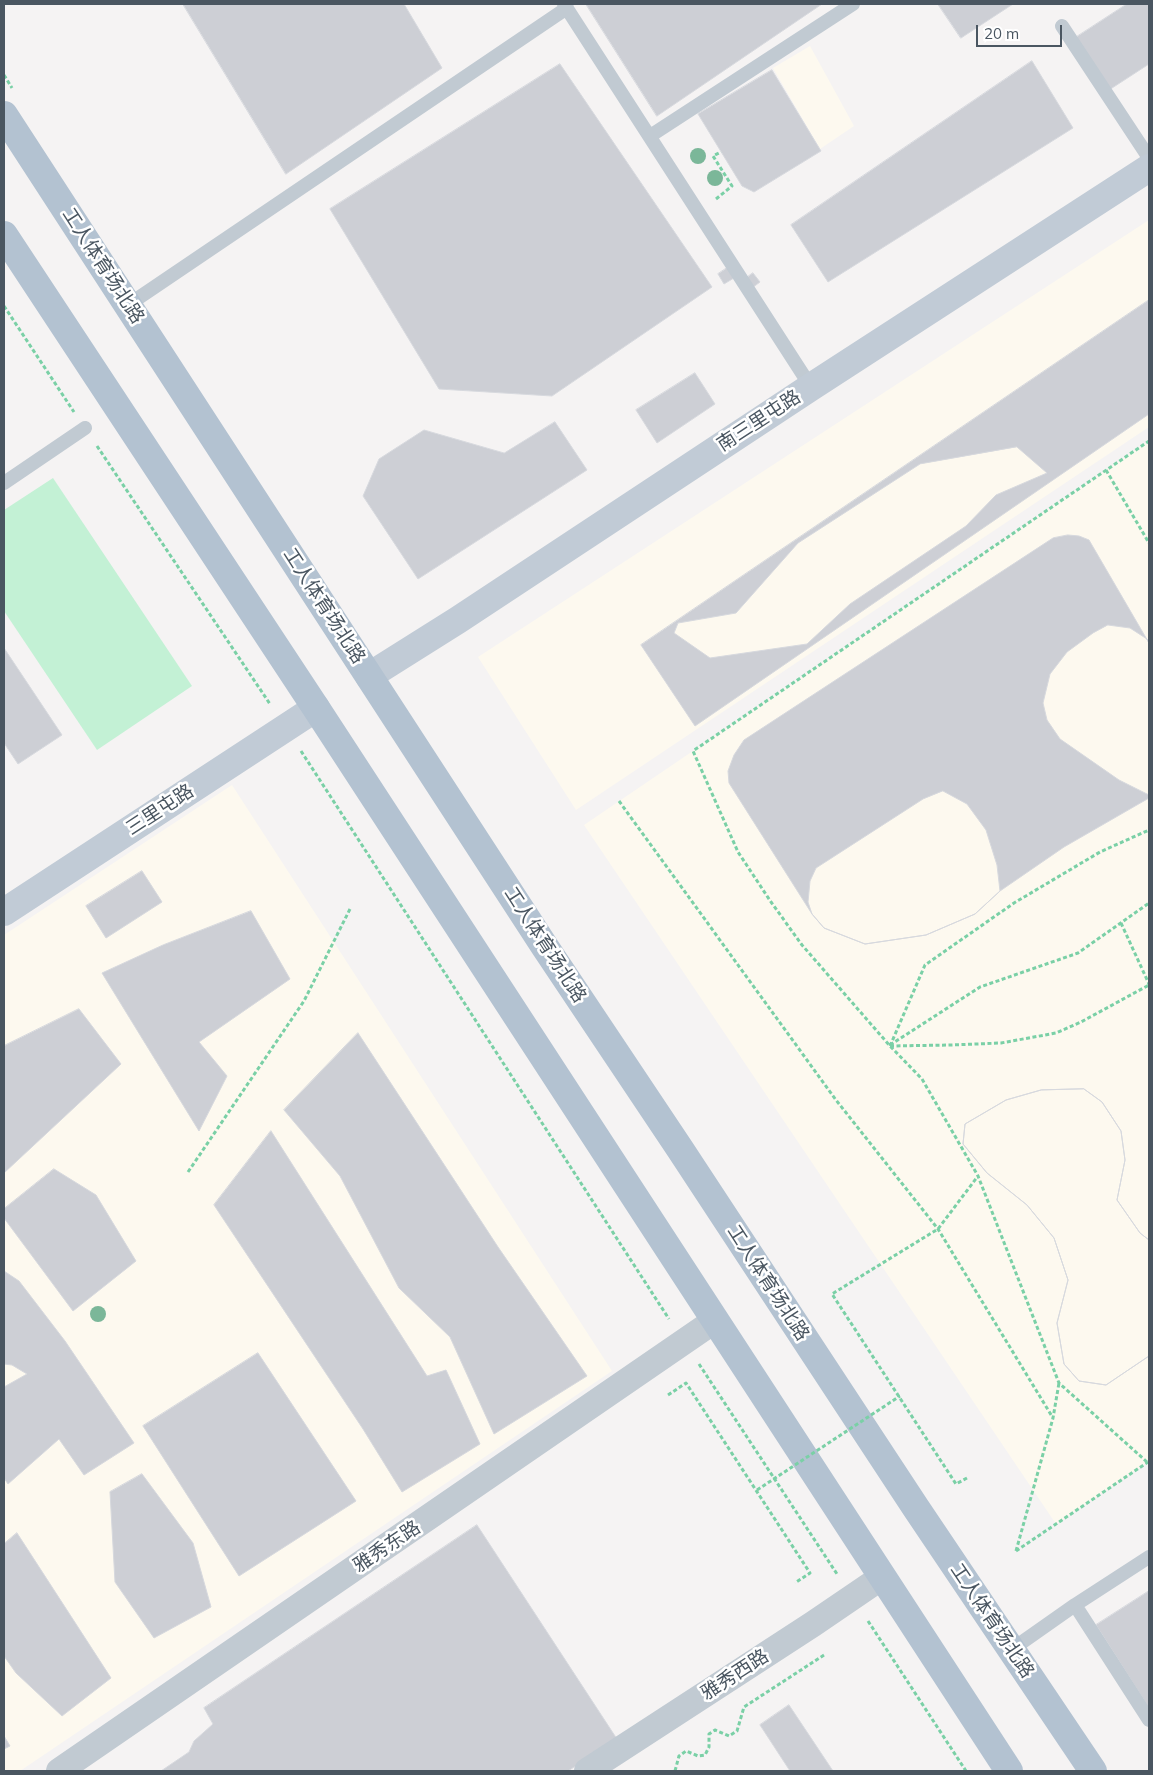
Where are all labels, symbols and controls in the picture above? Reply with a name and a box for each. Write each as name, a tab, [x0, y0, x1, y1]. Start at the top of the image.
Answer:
scale bar	[978, 15, 1064, 47]
text: 20 m	[984, 24, 1019, 43]
street label: 工人体育场北路	[57, 204, 149, 328]
street label: 南三里屯路	[713, 386, 805, 456]
street label: 工人体育场北路	[278, 544, 370, 668]
street label: 三里屯路	[122, 780, 198, 840]
street label: 工人体育场北路	[499, 883, 591, 1007]
street label: 工人体育场北路	[722, 1221, 814, 1345]
street label: 雅秀东路	[349, 1516, 425, 1578]
street label: 工人体育场北路	[945, 1559, 1039, 1683]
street label: 雅秀西路	[697, 1645, 773, 1705]

